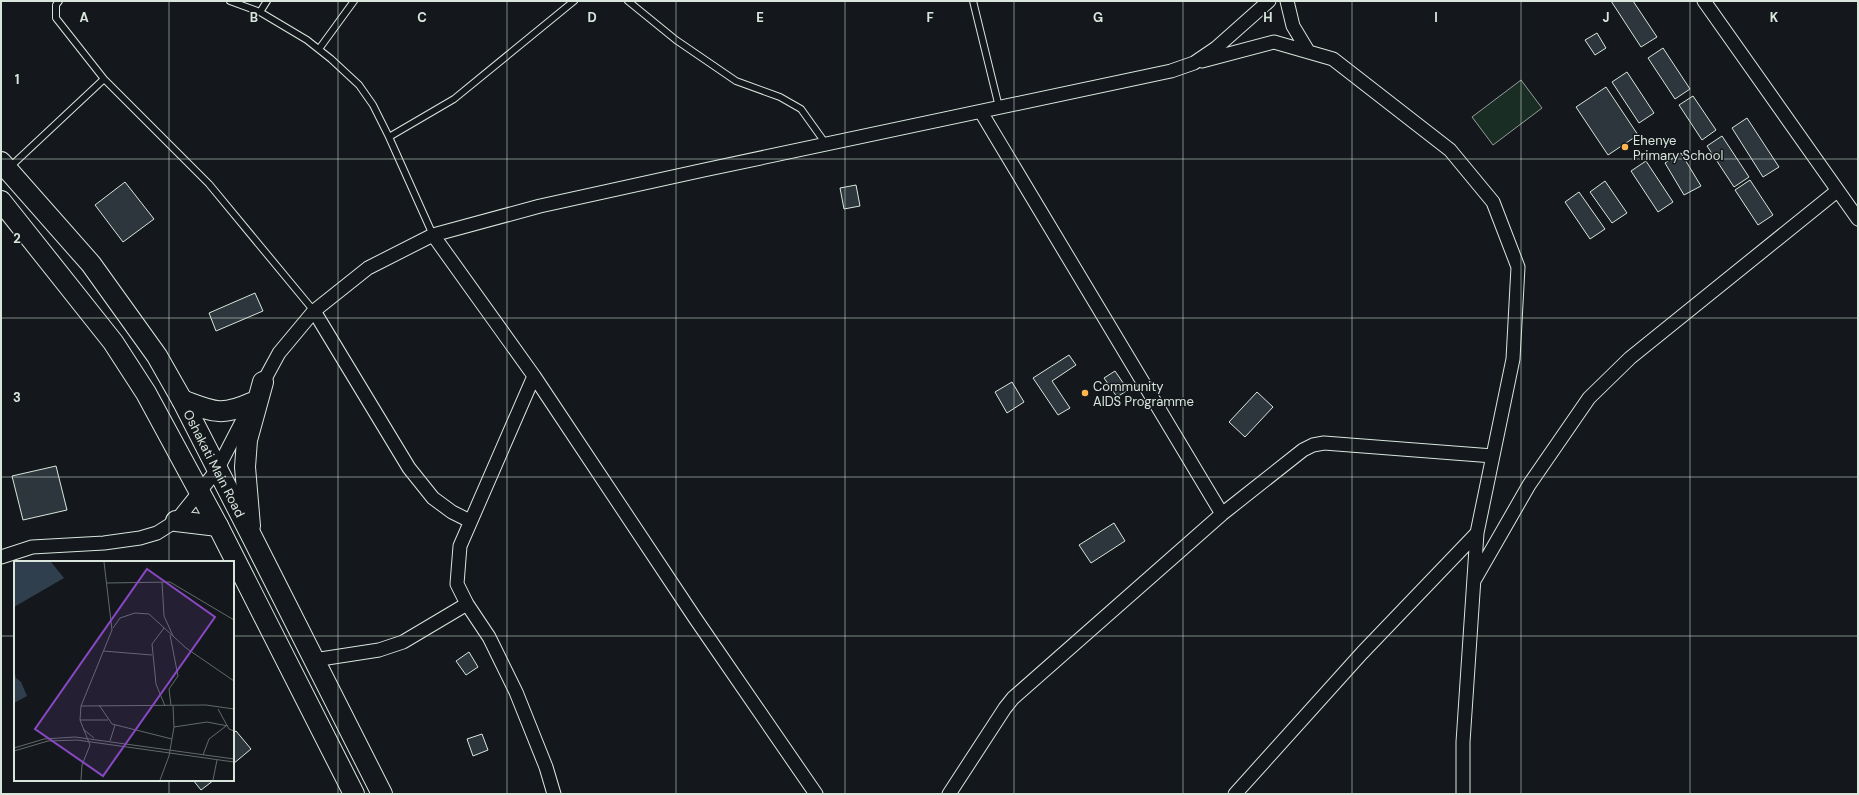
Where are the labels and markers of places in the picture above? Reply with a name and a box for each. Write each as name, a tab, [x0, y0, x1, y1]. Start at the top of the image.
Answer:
place label: Ehenye Primary School	[1633, 132, 1723, 164]
marker: Ehenye Primary School	[1620, 142, 1630, 152]
place label: Community AIDS Programme	[1093, 378, 1194, 410]
marker: Community AIDS Programme	[1080, 388, 1090, 398]

